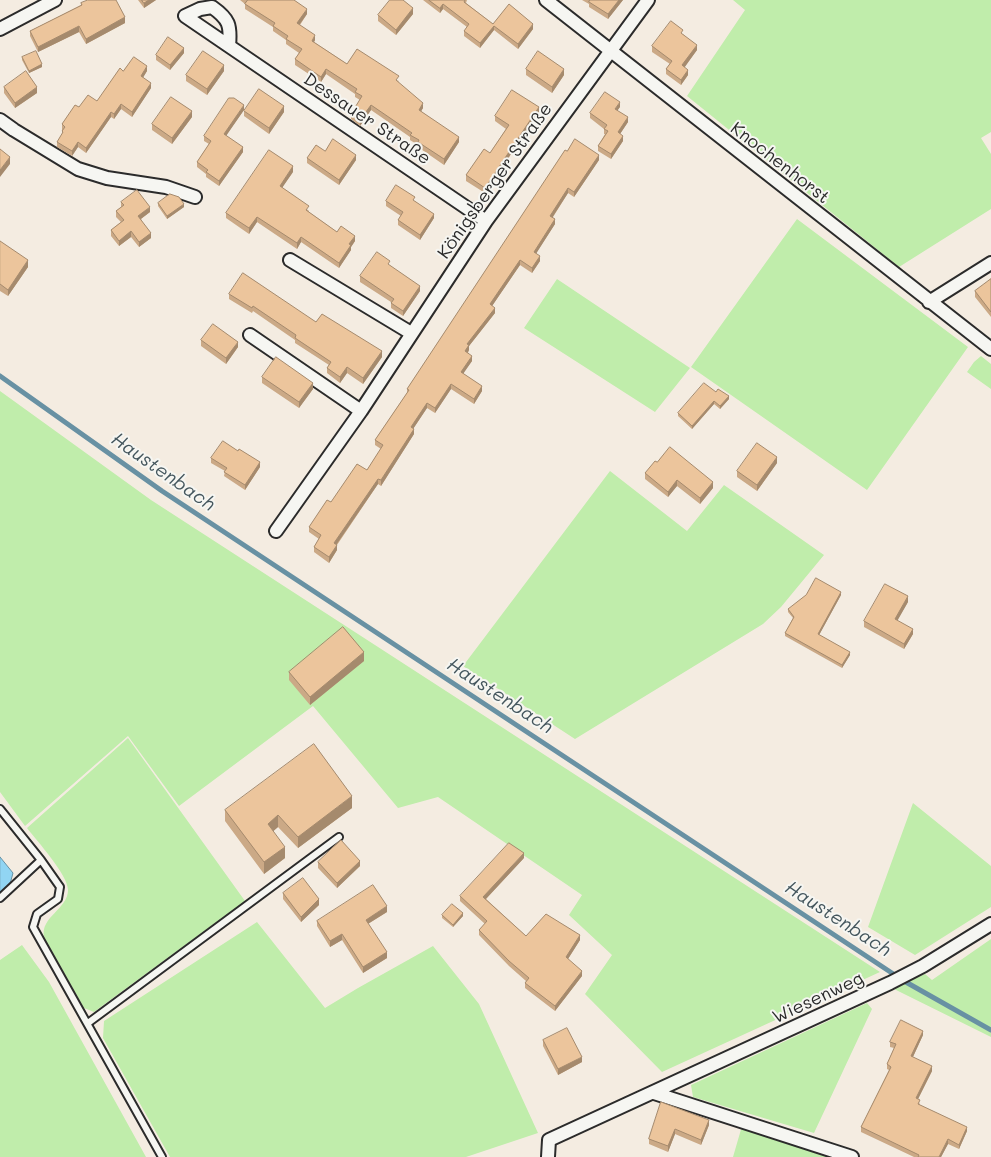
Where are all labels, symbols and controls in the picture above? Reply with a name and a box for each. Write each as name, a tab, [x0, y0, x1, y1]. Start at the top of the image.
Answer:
street label: Dessauer Straße	[299, 68, 435, 170]
street label: Königsberger Straße	[433, 99, 557, 263]
street label: Knochenhorst	[726, 118, 834, 208]
water label: Haustenbach	[107, 428, 219, 516]
water label: Haustenbach	[443, 653, 557, 739]
water label: Haustenbach	[781, 876, 895, 962]
street label: Wiesenweg	[769, 968, 867, 1028]

